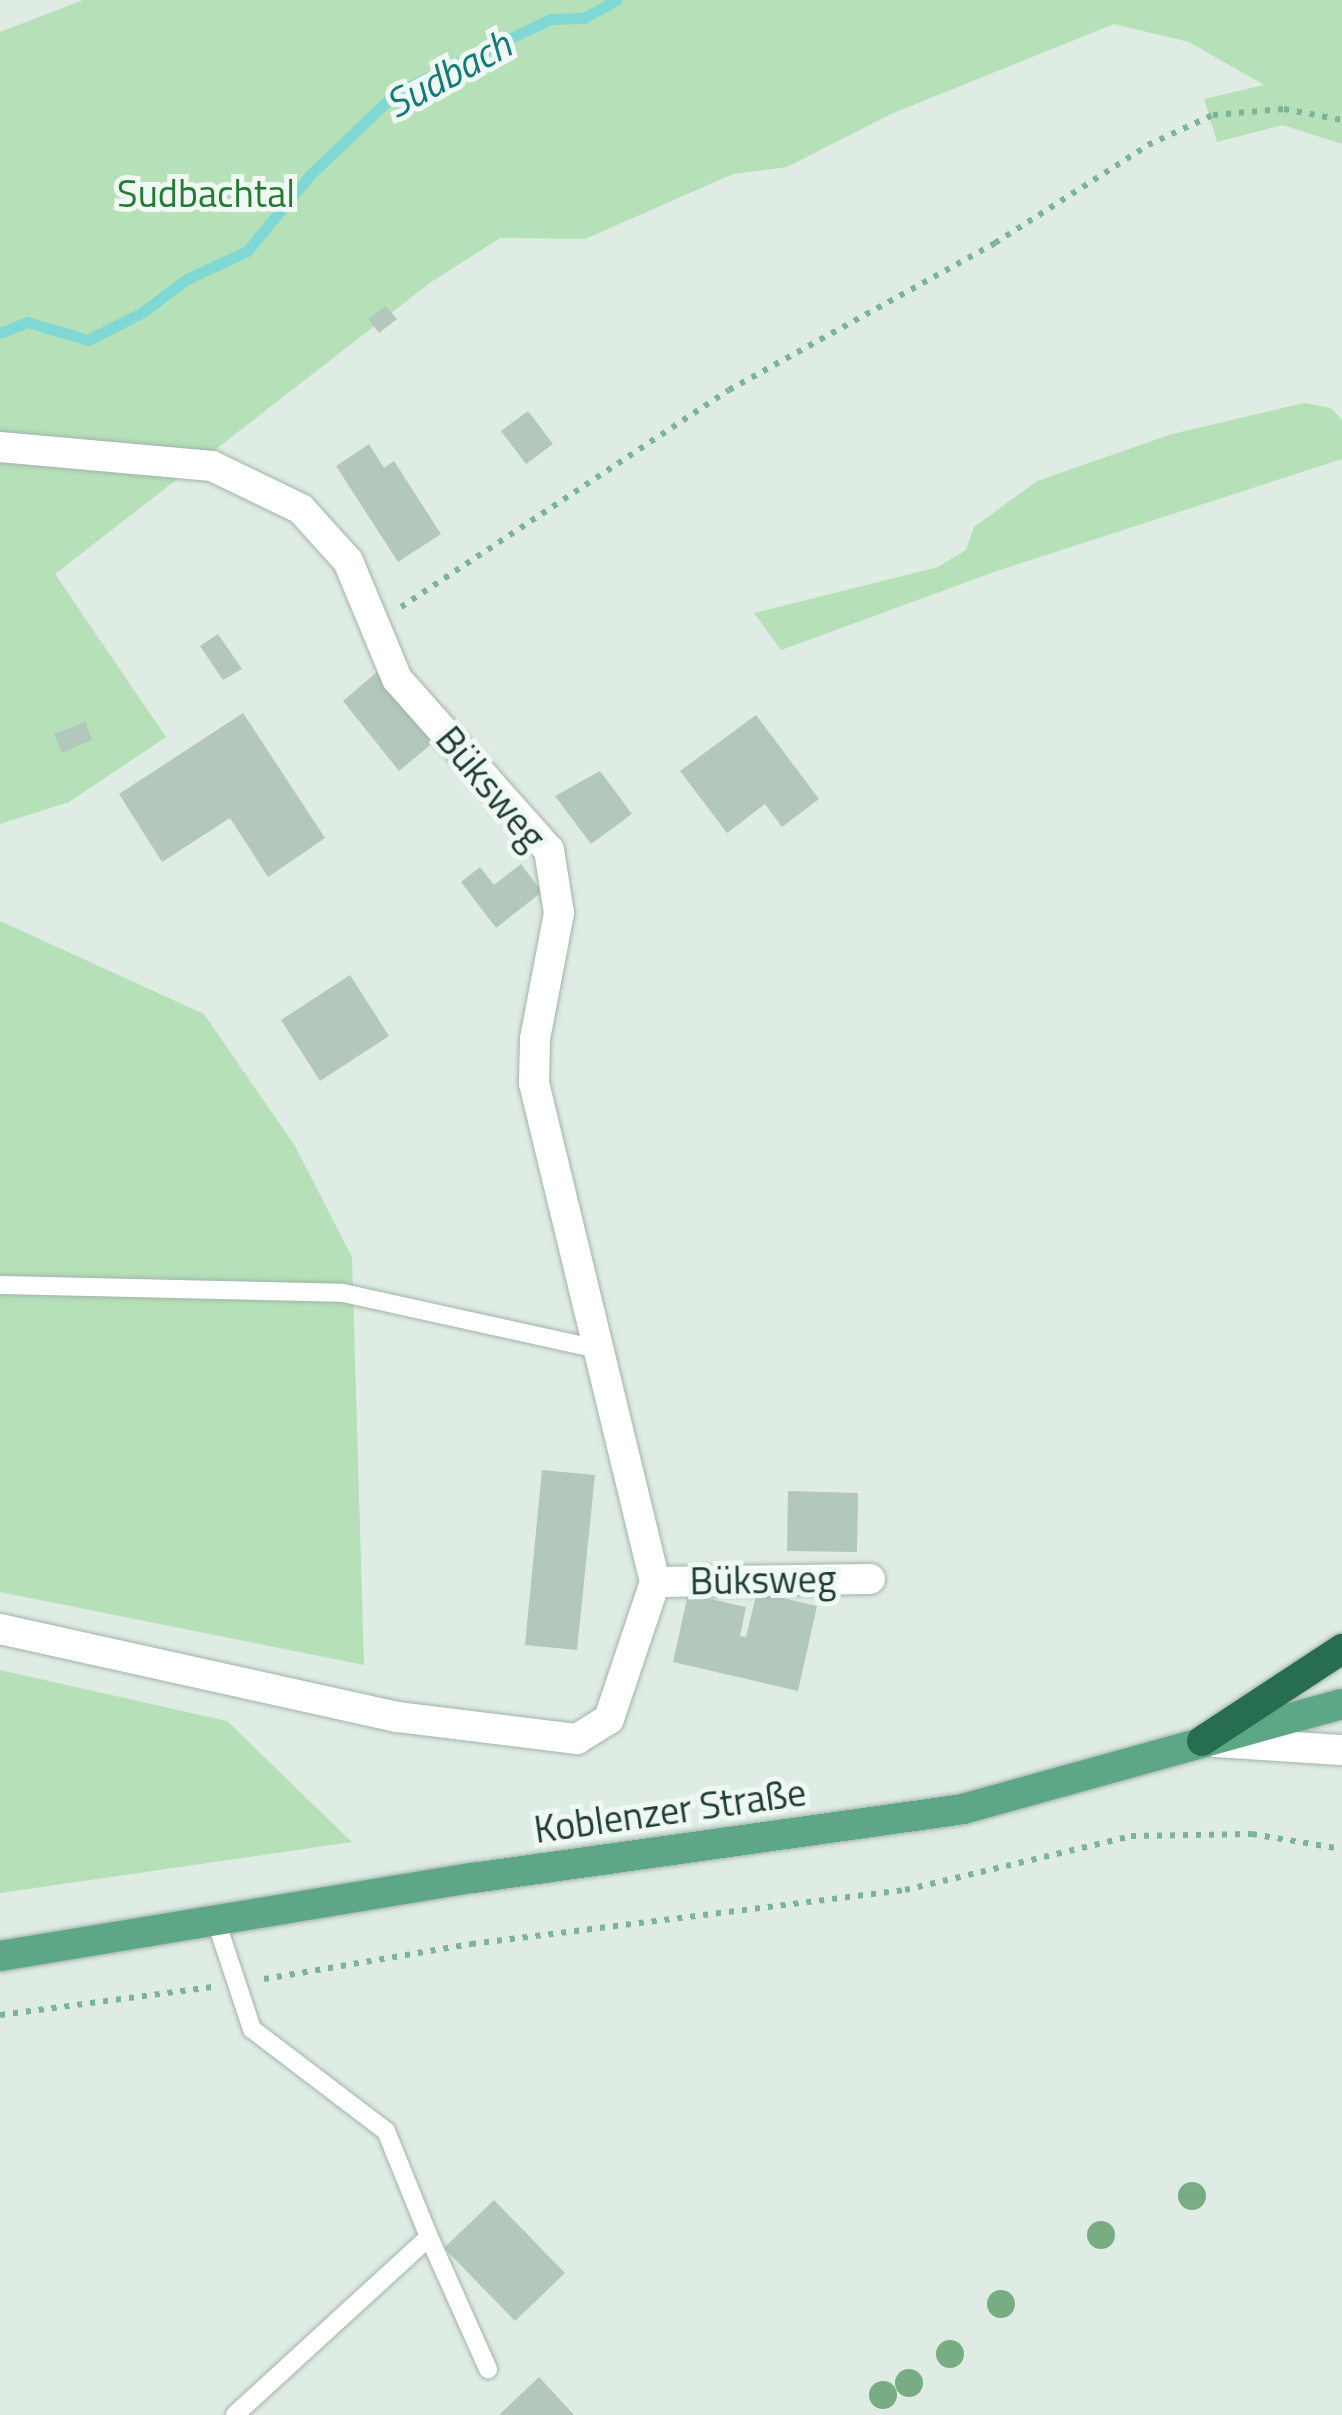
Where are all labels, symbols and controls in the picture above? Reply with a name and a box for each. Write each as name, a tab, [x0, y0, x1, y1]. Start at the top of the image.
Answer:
water label: Sudbach	[377, 20, 519, 128]
park label: Sudbachtal	[117, 171, 295, 217]
street label: Büksweg	[426, 717, 556, 859]
street label: Büksweg	[689, 1556, 837, 1604]
street label: Koblenzer Straße	[531, 1769, 809, 1853]

